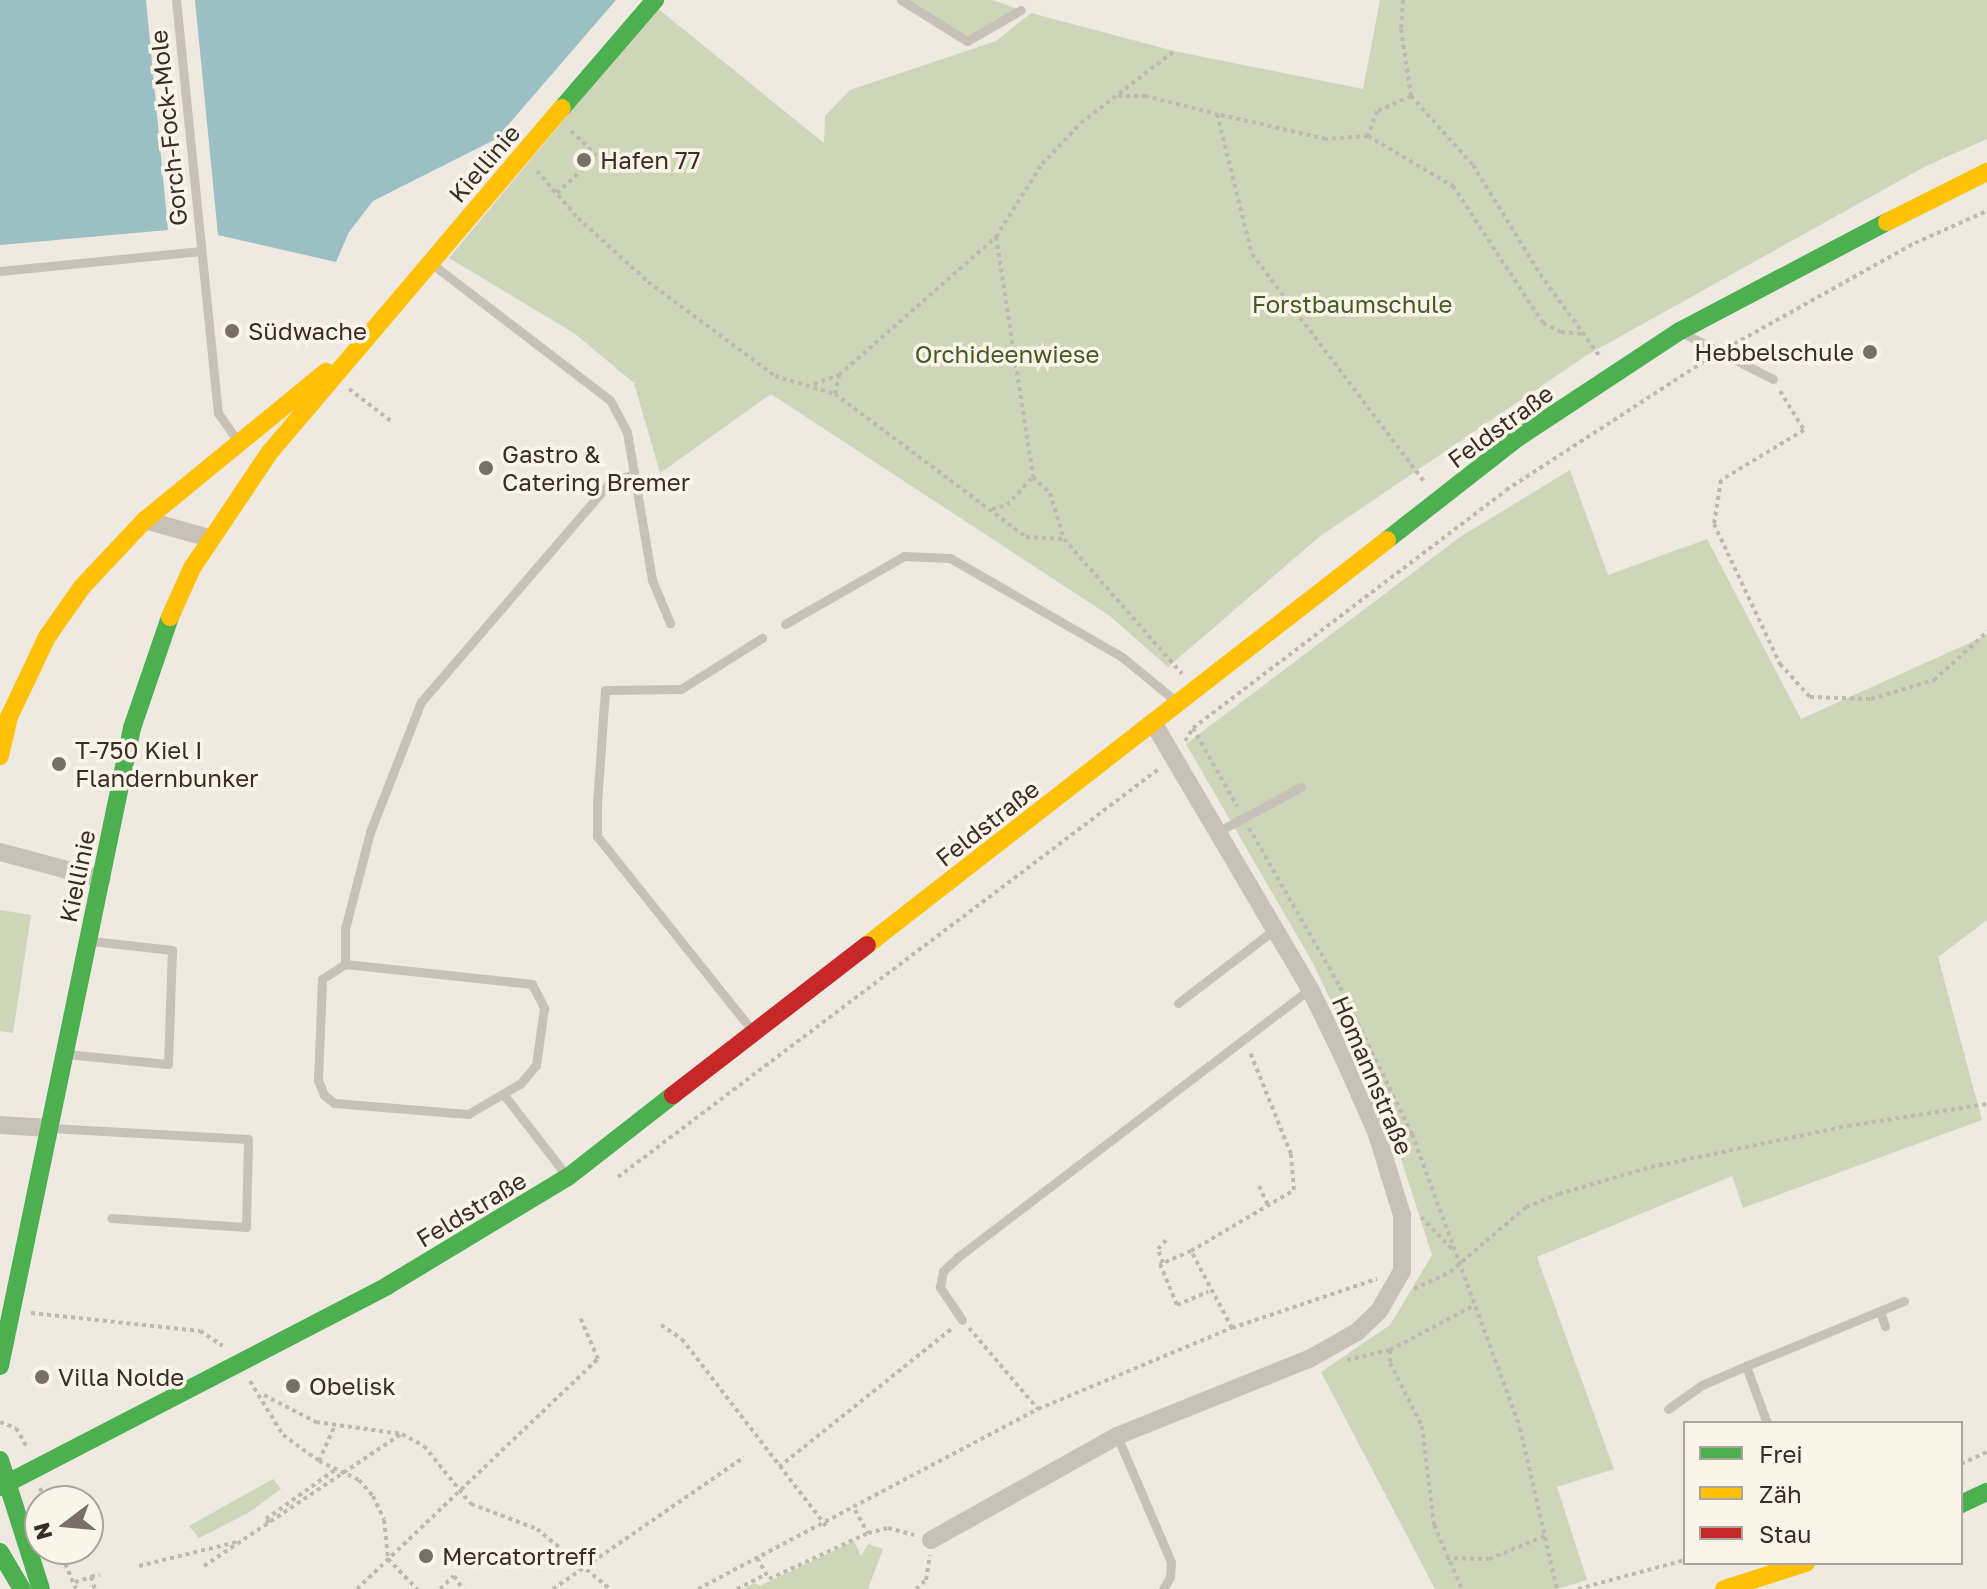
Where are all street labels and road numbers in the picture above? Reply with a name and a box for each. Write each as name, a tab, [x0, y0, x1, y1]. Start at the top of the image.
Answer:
street label: Gorch-Fock-Mole	[143, 29, 193, 227]
street label: Kiellinie	[442, 118, 526, 208]
street label: Feldstraße	[1442, 378, 1558, 474]
street label: Feldstraße	[930, 774, 1044, 872]
street label: Kiellinie	[53, 827, 101, 925]
street label: Homannstraße	[1327, 991, 1419, 1159]
street label: Feldstraße	[411, 1165, 531, 1253]

